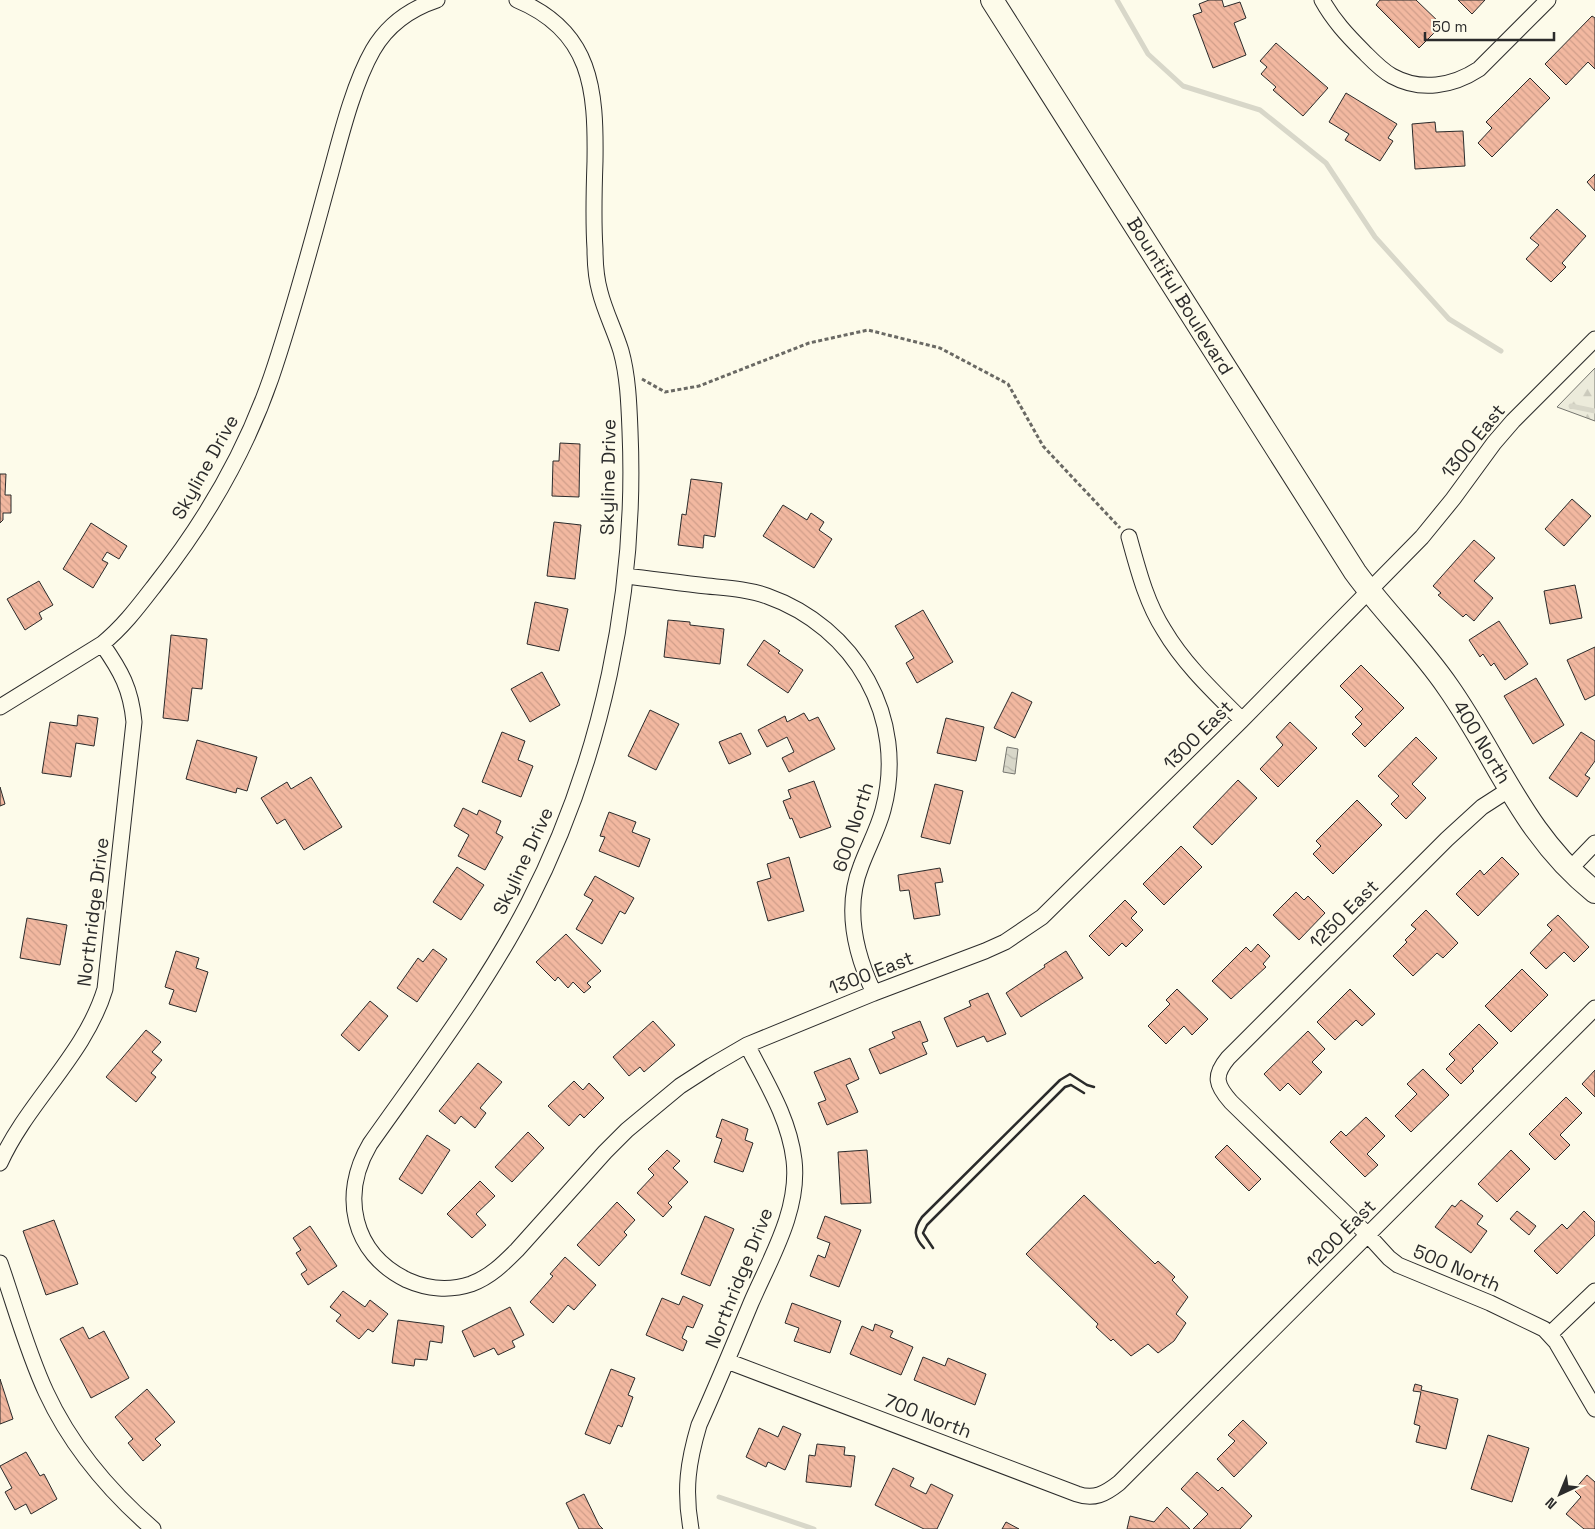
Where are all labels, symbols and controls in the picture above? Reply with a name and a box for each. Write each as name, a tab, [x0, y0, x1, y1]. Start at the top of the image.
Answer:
scale bar	[1425, 10, 1554, 42]
text: 50 m	[1432, 17, 1467, 36]
street label: Bountiful Boulevard	[1121, 212, 1239, 380]
street label: 1300 East	[1435, 399, 1511, 483]
street label: Skyline Drive	[166, 410, 244, 524]
street label: Skyline Drive	[594, 419, 622, 535]
street label: 1300 East	[1158, 695, 1238, 775]
street label: 400 North	[1447, 696, 1517, 788]
street label: 600 North	[827, 779, 879, 875]
street label: Skyline Drive	[487, 803, 559, 919]
street label: Northridge Drive	[71, 836, 115, 988]
street label: 1250 East	[1304, 874, 1384, 954]
street label: 1300 East	[825, 945, 917, 1001]
street label: 1200 East	[1301, 1194, 1381, 1274]
street label: Northridge Drive	[699, 1204, 779, 1352]
street label: 500 North	[1410, 1238, 1504, 1298]
street label: 700 North	[881, 1388, 975, 1444]
north arrow	[1535, 1469, 1585, 1519]
text: N	[1541, 1494, 1561, 1513]

